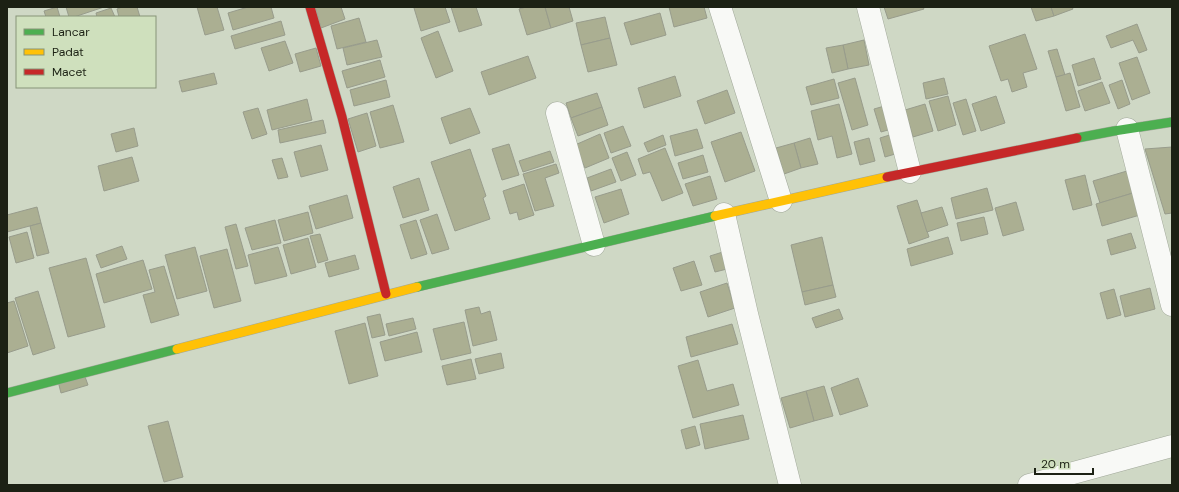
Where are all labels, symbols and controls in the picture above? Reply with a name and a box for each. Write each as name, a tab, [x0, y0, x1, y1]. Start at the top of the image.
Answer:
legend	[16, 16, 156, 88]
text: Lancar	[52, 24, 90, 40]
text: Padat	[52, 44, 84, 60]
text: Macet	[52, 64, 87, 80]
scale bar	[1035, 450, 1093, 476]
text: 20 m	[1041, 456, 1070, 472]

